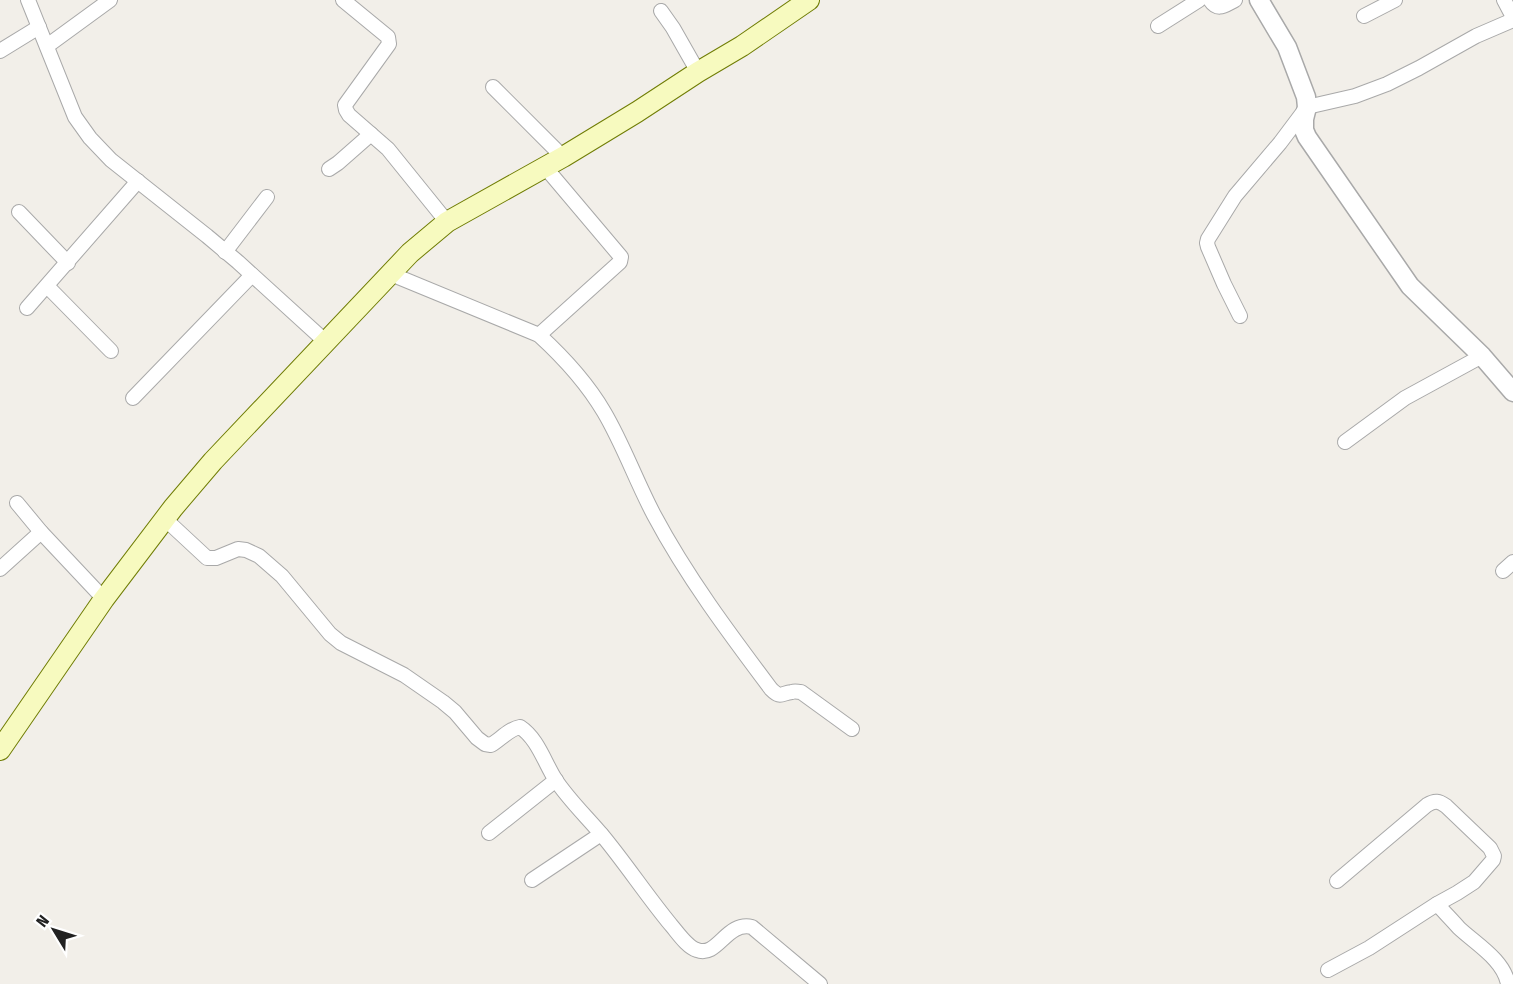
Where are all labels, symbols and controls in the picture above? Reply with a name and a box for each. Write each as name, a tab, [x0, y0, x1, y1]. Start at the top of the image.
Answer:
north arrow	[24, 900, 84, 960]
text: N	[32, 911, 53, 931]

